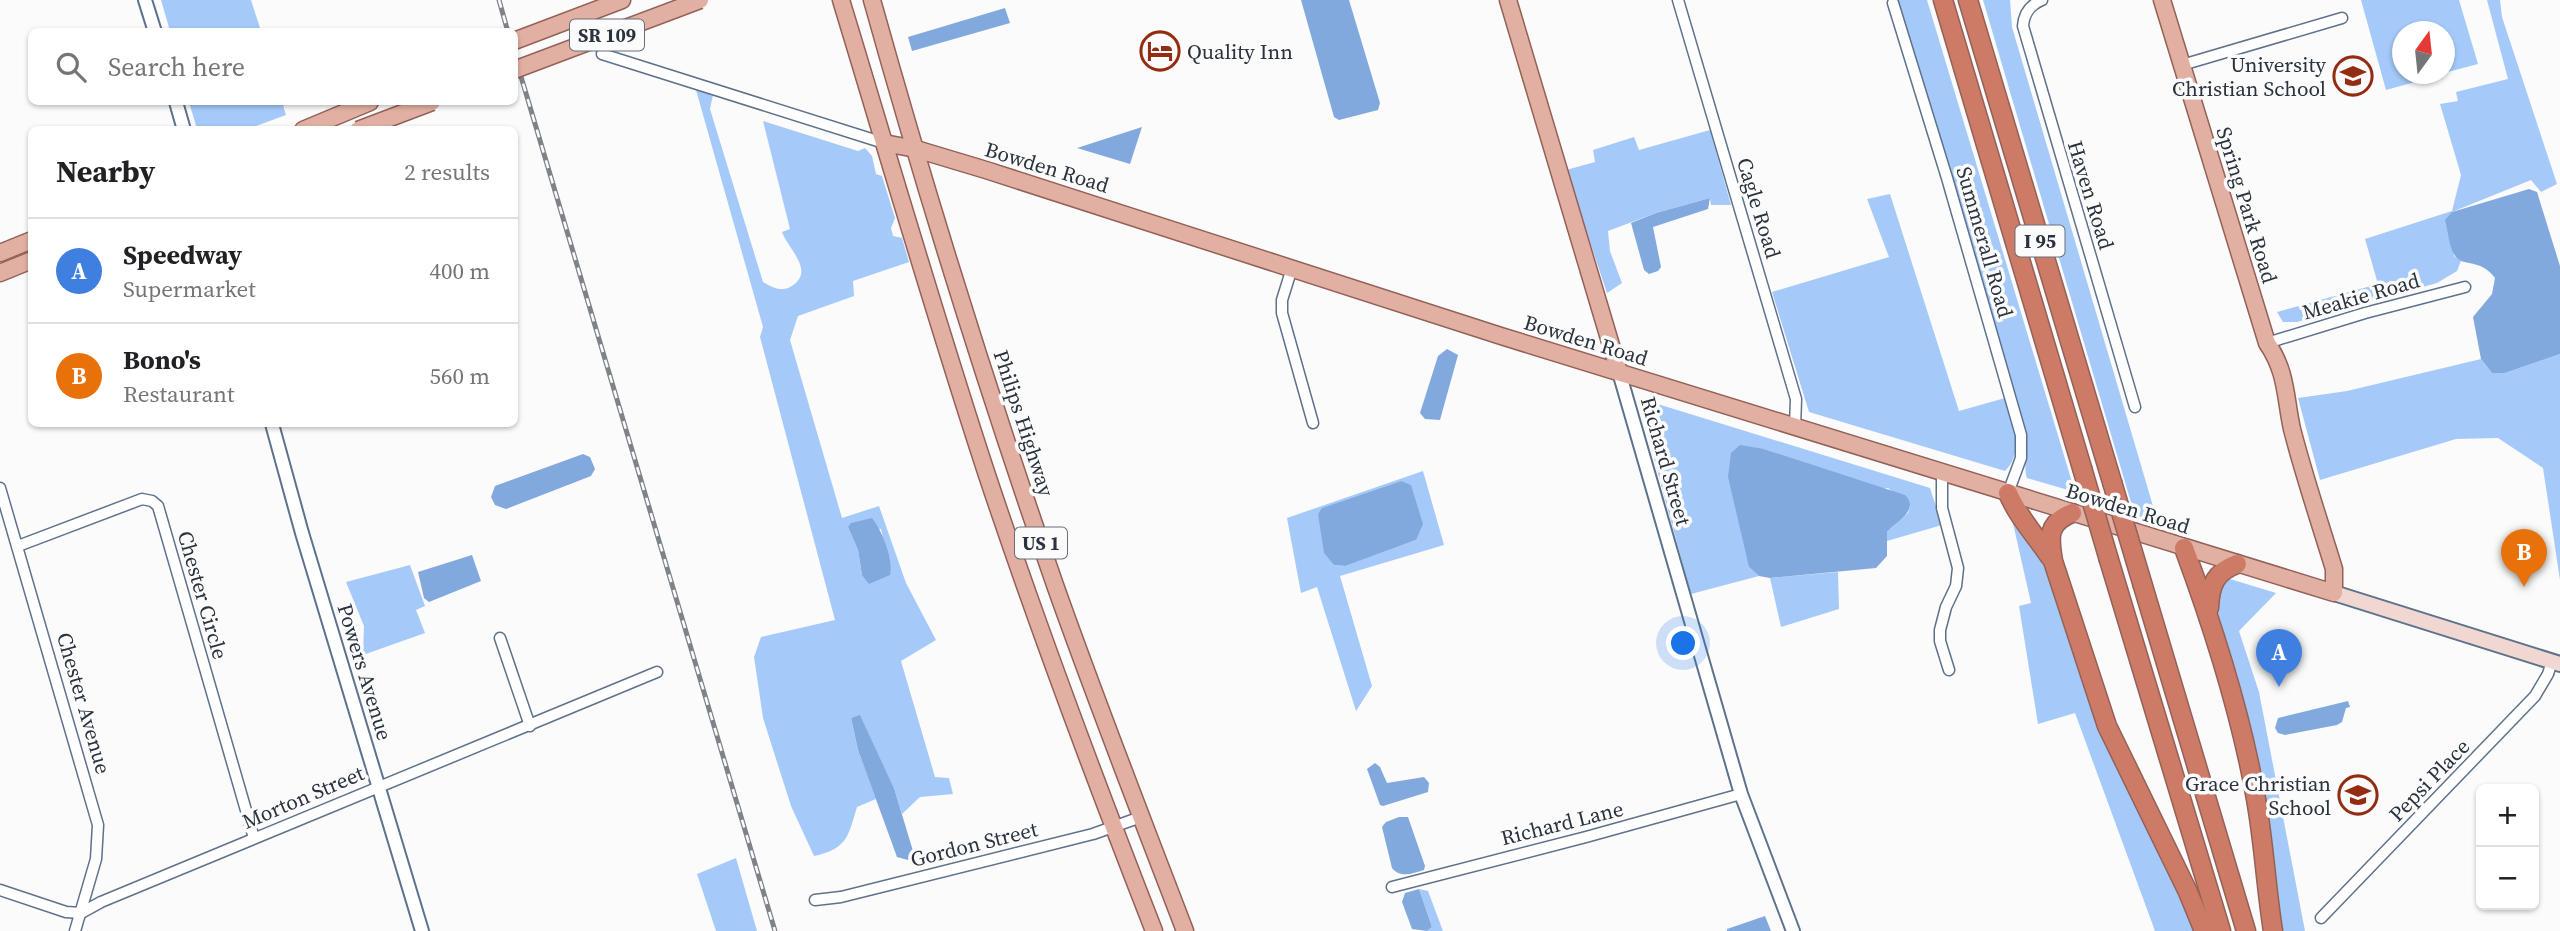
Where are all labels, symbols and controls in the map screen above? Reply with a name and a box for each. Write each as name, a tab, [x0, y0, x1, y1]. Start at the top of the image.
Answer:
road number: SR 109	[570, 20, 644, 50]
north arrow	[2392, 21, 2455, 84]
search box	[28, 28, 518, 105]
hotel icon: Quality Inn	[1139, 30, 1181, 72]
place label: Quality Inn	[1187, 37, 1293, 66]
icon: search	[52, 48, 90, 86]
text: Search here	[108, 49, 245, 85]
place label: University Christian School	[2172, 50, 2326, 103]
school or university icon: University Christian School	[2332, 55, 2374, 97]
street label: Spring Park Road	[2209, 123, 2285, 287]
street label: Bowden Road	[981, 134, 1113, 200]
street label: Haven Road	[2061, 137, 2121, 253]
text: Nearby	[56, 151, 155, 192]
street label: Cagle Road	[1730, 154, 1788, 262]
text: 2 results	[404, 156, 490, 188]
street label: Summerall Road	[1950, 163, 2020, 321]
road number: I 95	[2016, 226, 2064, 256]
text: Speedway	[123, 237, 242, 273]
text: A	[71, 255, 87, 287]
text: 400 m	[429, 255, 490, 287]
street label: Meakie Road	[2299, 265, 2423, 327]
text: Supermarket	[123, 273, 256, 305]
street label: Bowden Road	[1520, 307, 1652, 373]
text: Bono's	[123, 342, 201, 378]
street label: Philips Highway	[987, 346, 1061, 500]
text: B	[72, 360, 86, 392]
text: 560 m	[429, 360, 490, 392]
text: Restaurant	[123, 378, 234, 410]
street label: Richard Street	[1634, 393, 1698, 529]
street label: Bowden Road	[2062, 475, 2194, 541]
street label: Chester Circle	[171, 527, 235, 663]
road number: US 1	[1015, 528, 1067, 558]
pin: B	[2501, 529, 2547, 587]
street label: Powers Avenue	[330, 600, 400, 744]
your location	[1666, 626, 1700, 660]
street label: Chester Avenue	[50, 629, 118, 777]
pin: A	[2256, 629, 2302, 687]
street label: Pepsi Place	[2382, 732, 2476, 828]
street label: Morton Street	[238, 758, 368, 836]
place label: Grace Christian School	[2185, 769, 2331, 822]
school or university icon: Grace Christian School	[2337, 774, 2379, 816]
map controls	[2476, 784, 2539, 910]
button: +	[2476, 784, 2539, 847]
street label: Richard Lane	[1498, 794, 1626, 852]
street label: Gordon Street	[907, 814, 1041, 874]
button: −	[2476, 847, 2539, 910]

